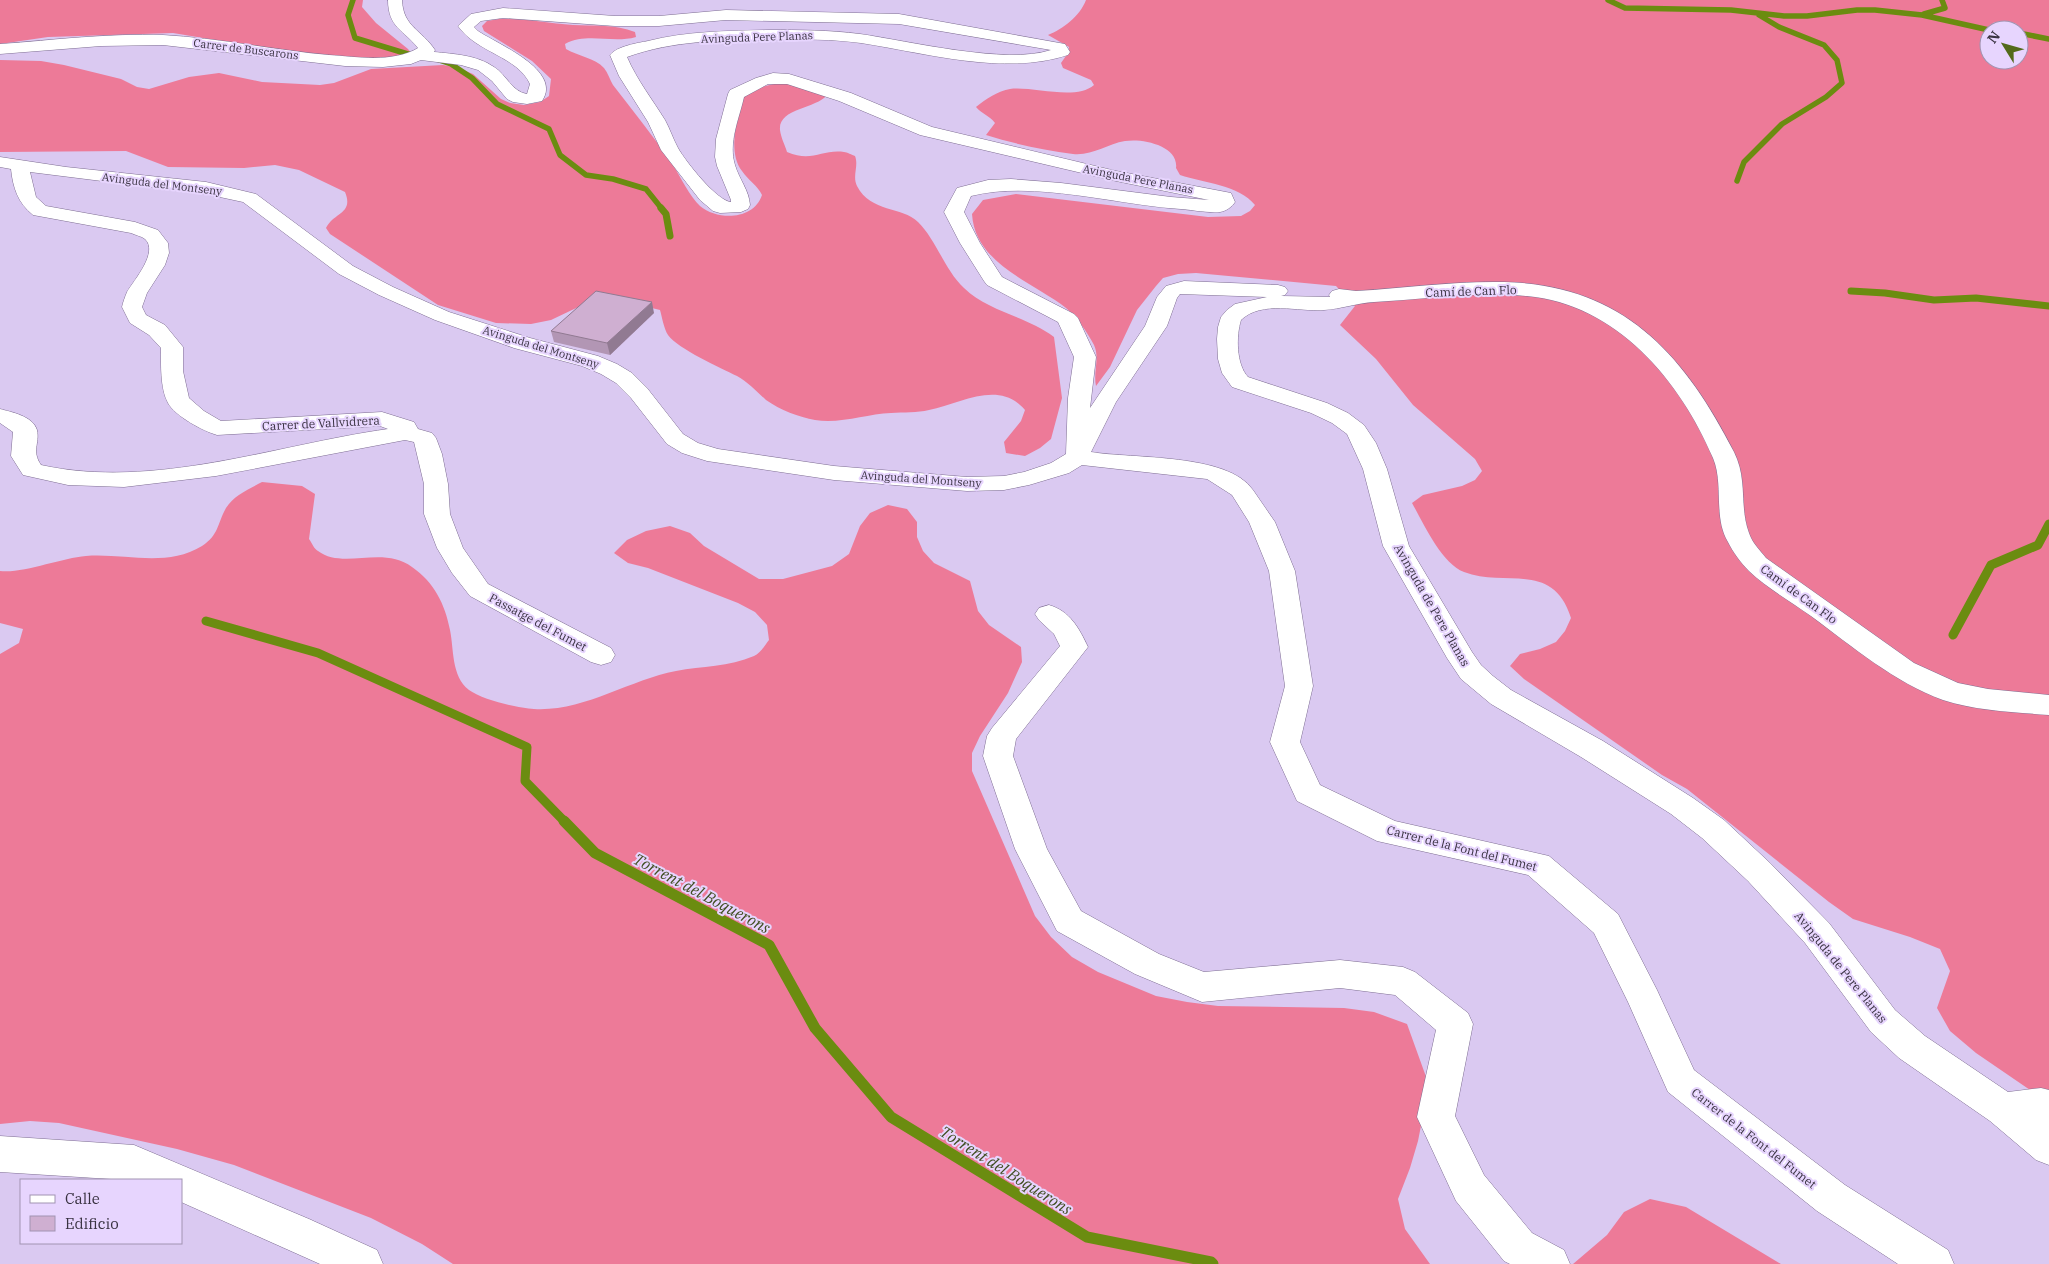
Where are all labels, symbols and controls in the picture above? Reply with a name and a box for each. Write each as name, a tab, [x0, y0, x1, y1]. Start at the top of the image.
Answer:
north arrow	[1979, 20, 2029, 70]
text: N	[1983, 27, 2004, 47]
street label: Avinguda Pere Planas	[701, 28, 813, 46]
street label: Carrer de Buscarons	[193, 36, 299, 62]
street label: Avinguda Pere Planas	[1082, 161, 1194, 197]
street label: Avinguda del Montseny	[101, 170, 223, 198]
street label: Camí de Can Flo	[1425, 282, 1517, 300]
street label: Avinguda del Montseny	[481, 323, 601, 371]
street label: Carrer de Vallvidrera	[262, 412, 381, 434]
street label: Avinguda del Montseny	[860, 468, 982, 490]
street label: Avinguda de Pere Planas	[1391, 541, 1473, 669]
street label: Camí de Can Flo	[1758, 561, 1841, 627]
street label: Passatge del Fumet	[487, 590, 589, 654]
street label: Carrer de la Font del Fumet	[1385, 822, 1539, 874]
water label: Torrent del Boquerons	[630, 848, 774, 938]
street label: Avinguda de Pere Planas	[1791, 908, 1891, 1026]
street label: Carrer de la Font del Fumet	[1689, 1085, 1819, 1191]
water label: Torrent del Boquerons	[936, 1121, 1076, 1219]
legend	[20, 1179, 182, 1244]
text: Calle	[65, 1189, 100, 1208]
text: Edificio	[65, 1214, 119, 1233]

